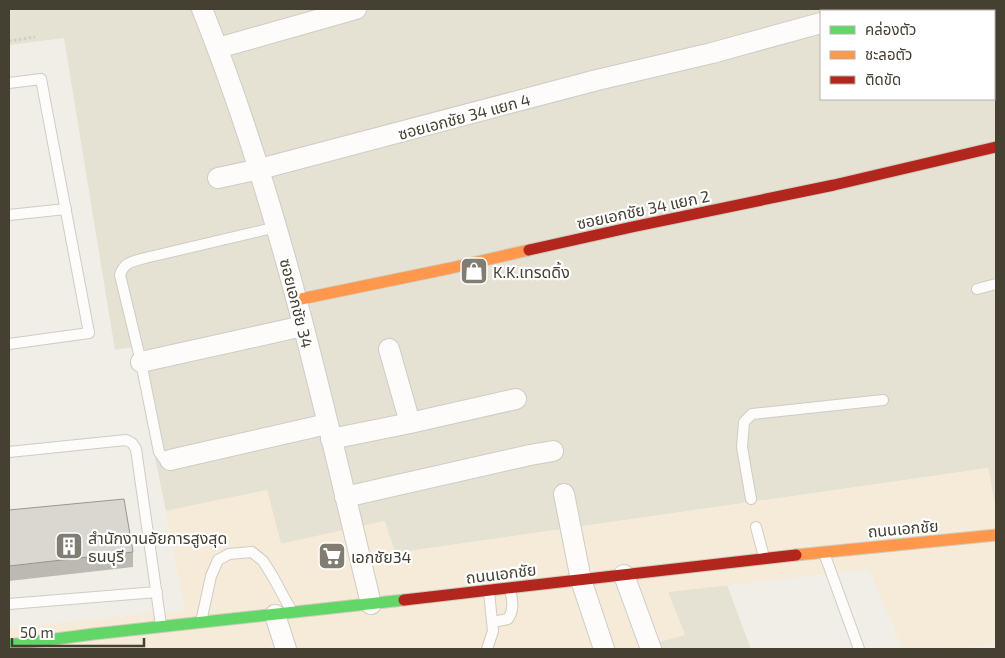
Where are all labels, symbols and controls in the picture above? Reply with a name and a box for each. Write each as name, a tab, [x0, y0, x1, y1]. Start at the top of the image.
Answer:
legend	[820, 10, 995, 100]
text: คล่องตัว	[865, 20, 916, 38]
text: ชะลอตัว	[865, 45, 912, 63]
text: ติดขัด	[865, 70, 901, 88]
street label: ซอยเอกชัย 34 แยก 4	[396, 89, 532, 143]
street label: ซอยเอกชัย 34 แยก 2	[575, 186, 711, 232]
street label: ซอยเอกชัย 34	[277, 256, 317, 350]
shop icon: K.K.เทรดดิ้ง	[459, 256, 489, 286]
place label: K.K.เทรดดิ้ง	[493, 261, 570, 281]
street label: ถนนเอกชัย	[867, 515, 939, 541]
place label: สำนักงานอัยการสูงสุด ธนบุรี	[88, 528, 227, 566]
building icon: สำนักงานอัยการสูงสุด ธนบุรี	[54, 531, 84, 561]
supermarket icon: เอกชัย34	[317, 541, 347, 571]
place label: เอกชัย34	[351, 547, 412, 566]
street label: ถนนเอกชัย	[465, 559, 537, 587]
scale bar	[12, 616, 145, 648]
text: 50 m	[20, 623, 54, 641]

